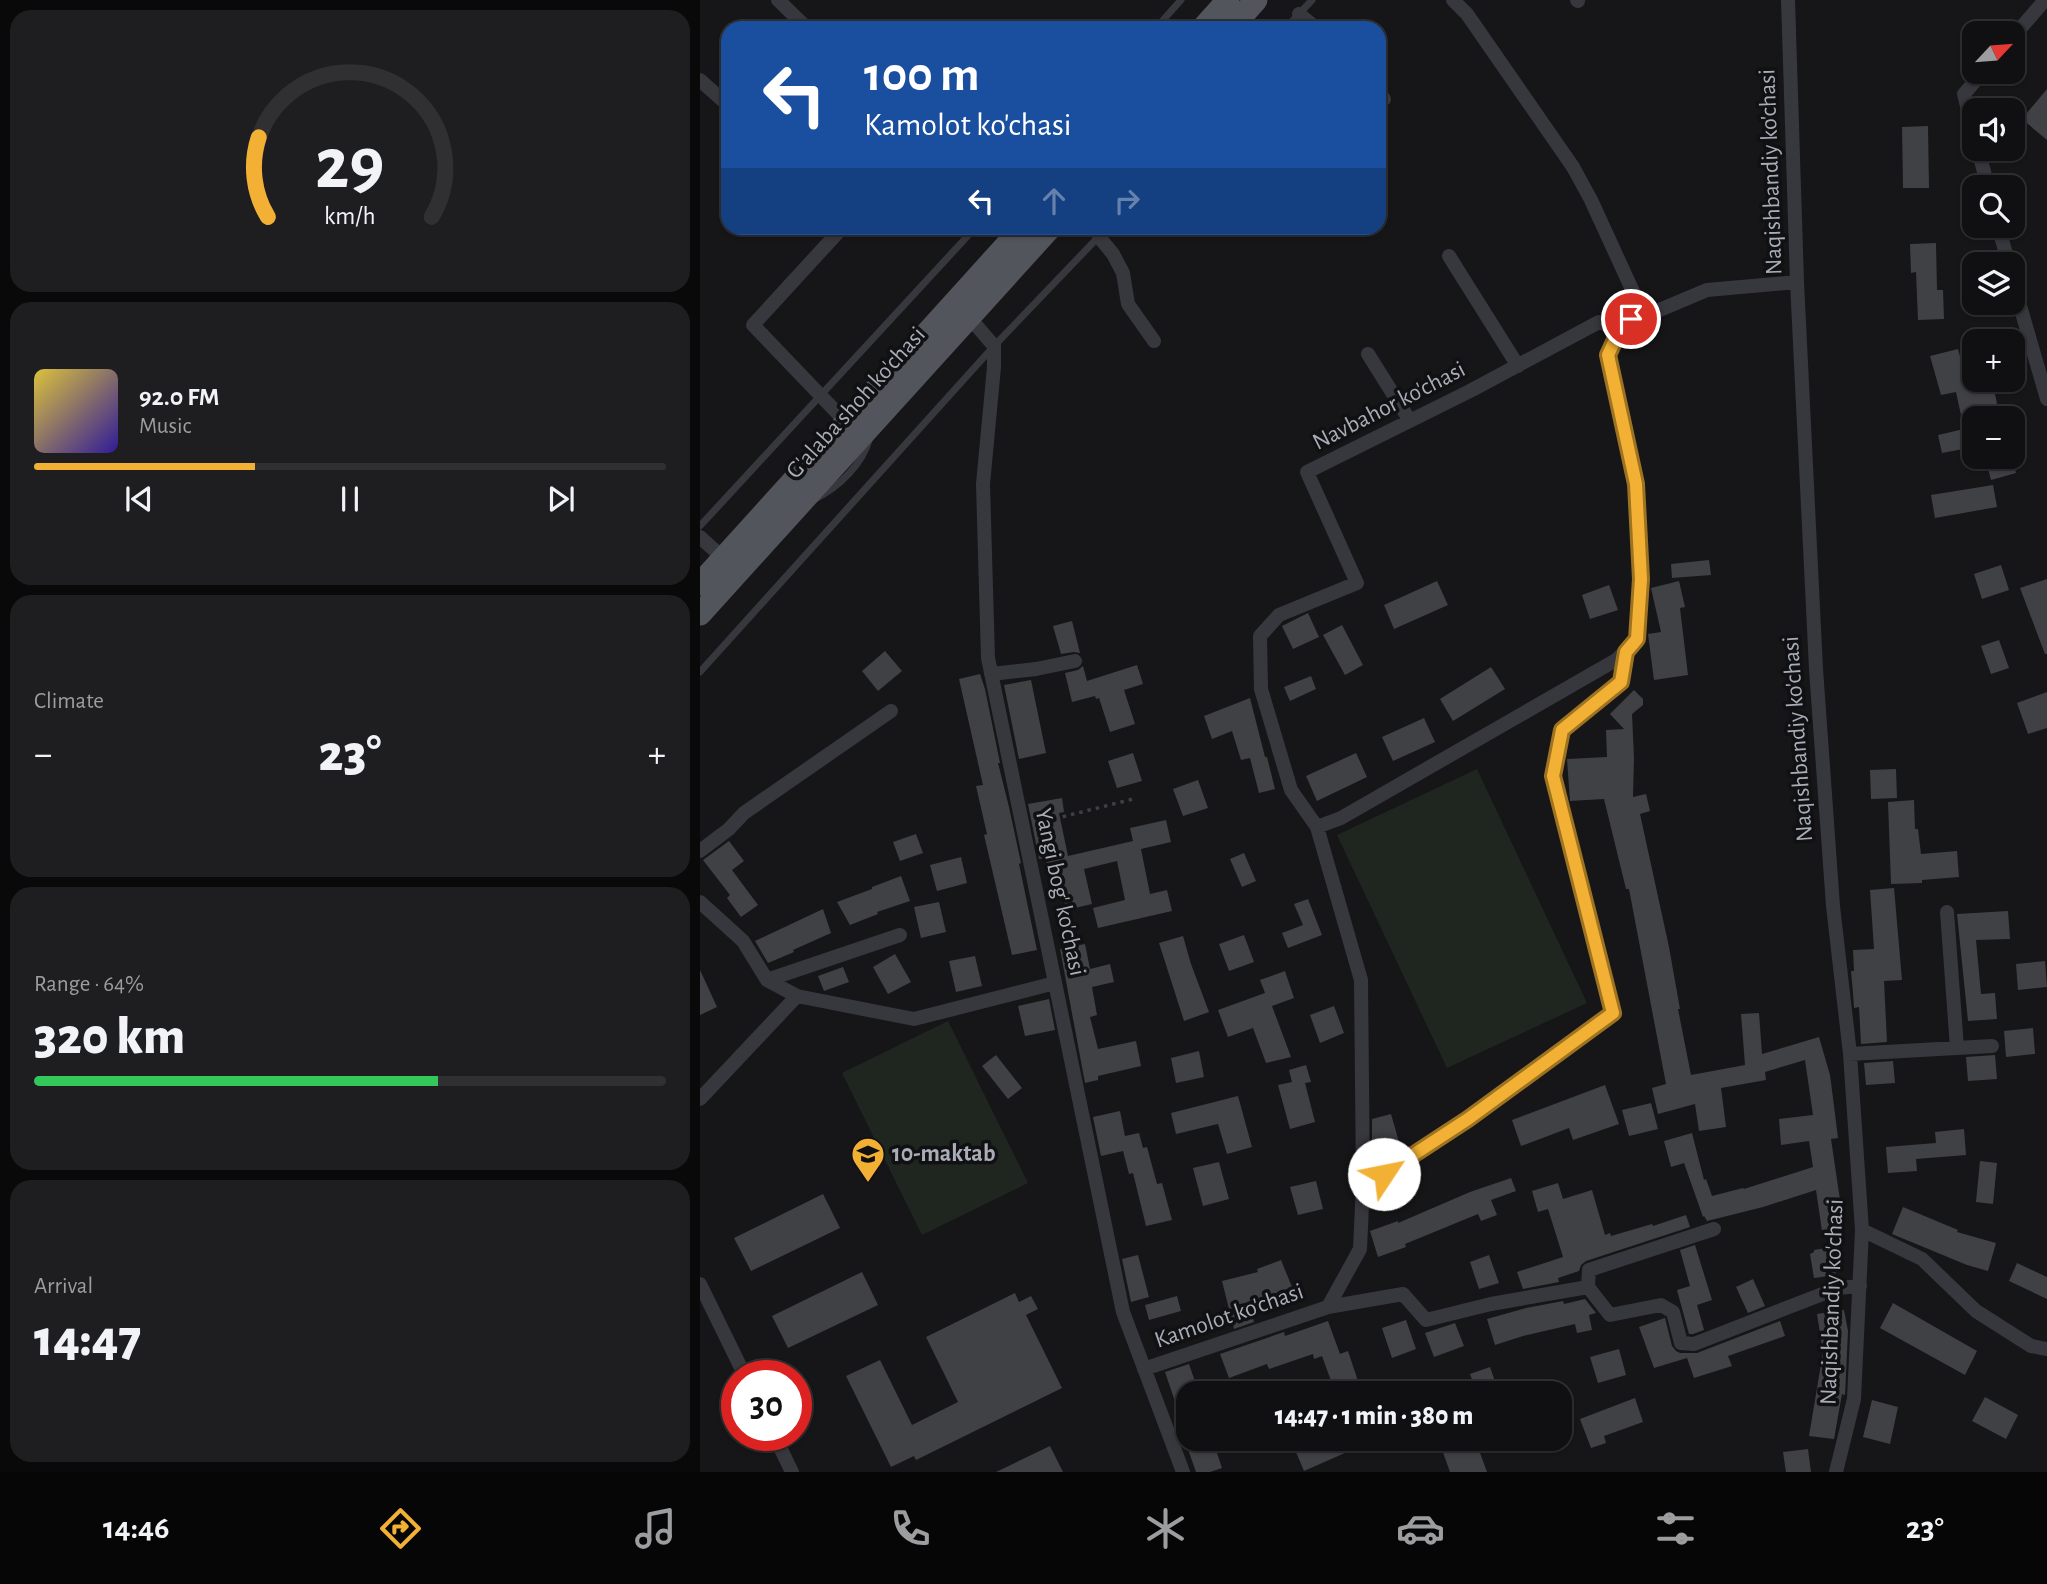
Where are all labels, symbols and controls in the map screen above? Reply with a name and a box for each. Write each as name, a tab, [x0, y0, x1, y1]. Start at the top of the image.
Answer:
north arrow	[1962, 21, 2025, 84]
map controls	[1962, 21, 2025, 469]
icon: left	[749, 49, 840, 140]
text: 100 m	[864, 51, 980, 100]
street label: Naqishbandiy ko'chasi	[1755, 69, 1787, 275]
button: sound	[1962, 98, 2025, 161]
text: Kamolot ko'chasi	[864, 109, 1072, 141]
text: 29	[315, 130, 385, 203]
button: search	[1962, 175, 2025, 238]
icon: left	[962, 182, 1000, 220]
icon: ahead	[1035, 182, 1073, 220]
icon: right	[1108, 182, 1146, 220]
text: km/h	[324, 204, 376, 229]
button: layers	[1962, 252, 2025, 315]
pin	[1601, 289, 1661, 349]
icon: arrive	[1612, 300, 1650, 338]
street label: G'alaba shoh ko'chasi	[782, 323, 930, 483]
button: +	[1962, 329, 2025, 392]
street label: Navbahor ko'chasi	[1309, 357, 1469, 455]
text: 92.0 FM	[139, 384, 220, 410]
button: −	[1962, 406, 2025, 469]
text: Music	[139, 415, 191, 438]
icon: previous	[120, 480, 158, 518]
icon: pause	[331, 480, 369, 518]
icon: next	[542, 480, 580, 518]
street label: Naqishbandiy ko'chasi	[1779, 635, 1817, 843]
text: Climate	[34, 690, 104, 713]
text: 23°	[319, 728, 381, 780]
text: −	[34, 736, 52, 774]
text: +	[648, 736, 666, 774]
street label: Yangi bog' ko'chasi	[1031, 806, 1089, 978]
text: Range · 64%	[34, 973, 144, 996]
text: 320 km	[34, 1011, 185, 1063]
school or university icon: 10-maktab	[849, 1135, 887, 1184]
position arrow	[1347, 1137, 1421, 1211]
place label: 10-maktab	[892, 1142, 995, 1166]
street label: Naqishbandiy ko'chasi	[1816, 1199, 1848, 1405]
text: Arrival	[34, 1275, 93, 1298]
street label: Kamolot ko'chasi	[1151, 1279, 1307, 1353]
text: 14:47	[34, 1313, 141, 1365]
speed limit sign: 30	[721, 1360, 812, 1451]
text: 14:47 · 1 min · 380 m	[1275, 1403, 1473, 1429]
icon: directions	[376, 1504, 425, 1553]
icon: music	[631, 1504, 680, 1553]
icon: phone	[886, 1504, 935, 1553]
icon: climate	[1141, 1504, 1190, 1553]
icon: car	[1396, 1504, 1445, 1553]
icon: filters	[1651, 1504, 1700, 1553]
text: 14:46	[103, 1512, 170, 1544]
text: 23°	[1906, 1512, 1944, 1544]

